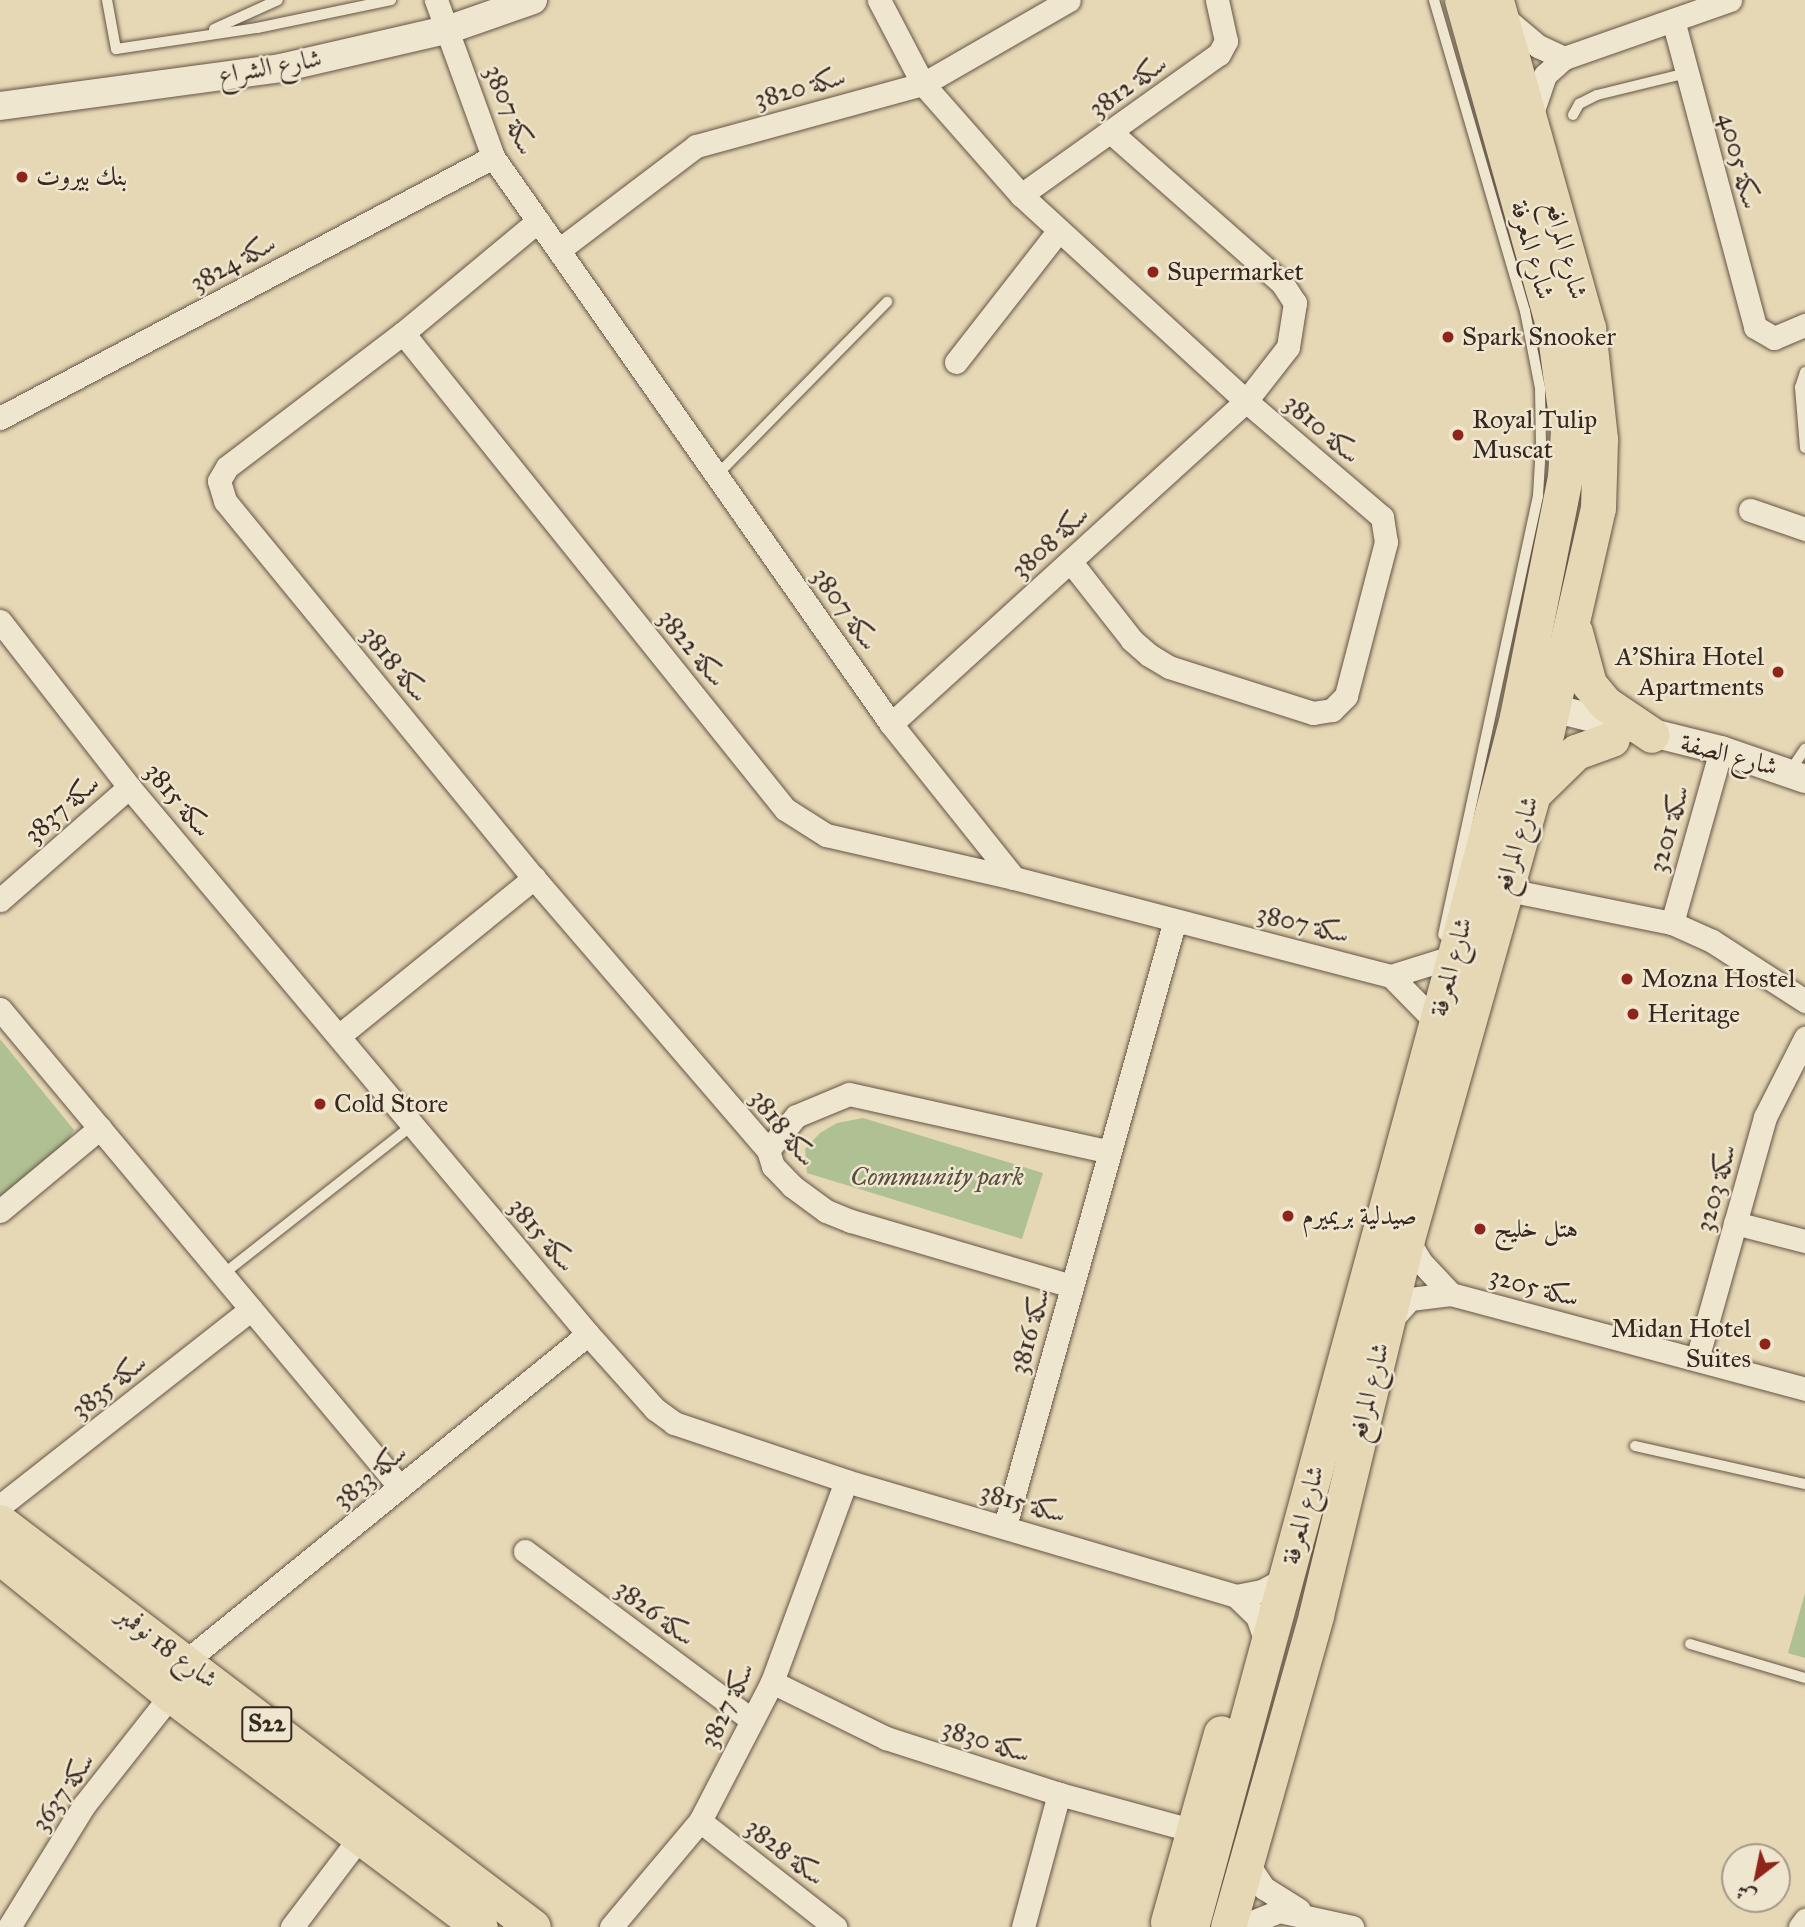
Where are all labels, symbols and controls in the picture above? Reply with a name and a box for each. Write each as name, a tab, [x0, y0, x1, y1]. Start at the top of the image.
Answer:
street label: شارع الشراع	[216, 43, 324, 91]
street label: سكة 3812	[1083, 48, 1173, 124]
street label: سكة 3807	[478, 60, 542, 160]
street label: سكة 3820	[751, 61, 849, 115]
street label: سكة 4005	[1711, 110, 1767, 212]
place label: بنك بيروت	[36, 161, 127, 193]
marker: بنك بيروت	[14, 169, 30, 185]
street label: شارع المعرفة	[1503, 197, 1561, 303]
street label: شارع المرافع	[1538, 197, 1594, 303]
street label: سكة 3824	[185, 227, 281, 299]
place label: Supermarket	[1167, 256, 1304, 288]
marker: Supermarket	[1145, 264, 1161, 280]
place label: Spark Snooker	[1462, 321, 1616, 353]
marker: Spark Snooker	[1440, 329, 1456, 345]
street label: سكة 3810	[1278, 387, 1366, 471]
place label: Royal Tulip Muscat	[1472, 404, 1597, 466]
marker: Royal Tulip Muscat	[1450, 427, 1466, 443]
street label: سكة 3808	[1005, 499, 1095, 585]
street label: سكة 3807	[805, 561, 885, 657]
street label: سكة 3822	[651, 603, 733, 693]
street label: سكة 3818	[355, 619, 435, 709]
place label: A'Shira Hotel Apartments	[1615, 641, 1764, 702]
marker: A'Shira Hotel Apartments	[1770, 664, 1786, 680]
street label: شارع الصفة	[1677, 727, 1781, 783]
street label: سكة 3815	[138, 756, 218, 844]
street label: سكة 3837	[18, 768, 106, 850]
street label: سكة 3201	[1642, 782, 1696, 876]
street label: شارع المرافع	[1486, 792, 1546, 898]
street label: سكة 3807	[1253, 897, 1353, 951]
street label: شارع المعرفة	[1423, 914, 1479, 1020]
place label: Mozna Hostel	[1641, 963, 1795, 995]
marker: Mozna Hostel	[1619, 971, 1635, 987]
place label: Heritage	[1647, 998, 1740, 1030]
marker: Heritage	[1625, 1006, 1641, 1022]
street label: سكة 3818	[743, 1083, 823, 1173]
place label: Cold Store	[334, 1088, 448, 1120]
marker: Cold Store	[312, 1096, 328, 1112]
street label: سكة 3203	[1689, 1140, 1743, 1236]
park label: Community park	[850, 1161, 1024, 1193]
street label: سكة 3815	[502, 1191, 582, 1279]
place label: صيدلية بريميرم	[1302, 1200, 1417, 1232]
marker: صيدلية بريميرم	[1280, 1208, 1296, 1224]
place label: هتل خلیج	[1494, 1213, 1578, 1245]
marker: هتل خلیج	[1472, 1221, 1488, 1237]
street label: سكة 3205	[1486, 1260, 1582, 1314]
street label: سكة 3816	[1003, 1284, 1057, 1378]
place label: Midan Hotel Suites	[1611, 1313, 1751, 1374]
marker: Midan Hotel Suites	[1757, 1336, 1773, 1352]
street label: شارع المرافع	[1342, 1339, 1396, 1445]
street label: سكة 3835	[65, 1347, 153, 1425]
street label: سكة 3833	[327, 1437, 413, 1515]
street label: شارع المعرفة	[1275, 1462, 1331, 1568]
street label: سكة 3815	[977, 1476, 1069, 1530]
street label: سكة 3826	[609, 1573, 701, 1653]
street label: شارع 18 نوفمبر	[110, 1599, 224, 1695]
street label: سكة 3827	[693, 1657, 761, 1753]
road number: S22	[241, 1704, 293, 1744]
street label: سكة 3830	[938, 1712, 1034, 1770]
street label: سكة 3637	[25, 1747, 101, 1837]
street label: سكة 3828	[739, 1811, 831, 1893]
north arrow	[1721, 1843, 1791, 1913]
text: ش	[1732, 1880, 1760, 1909]

